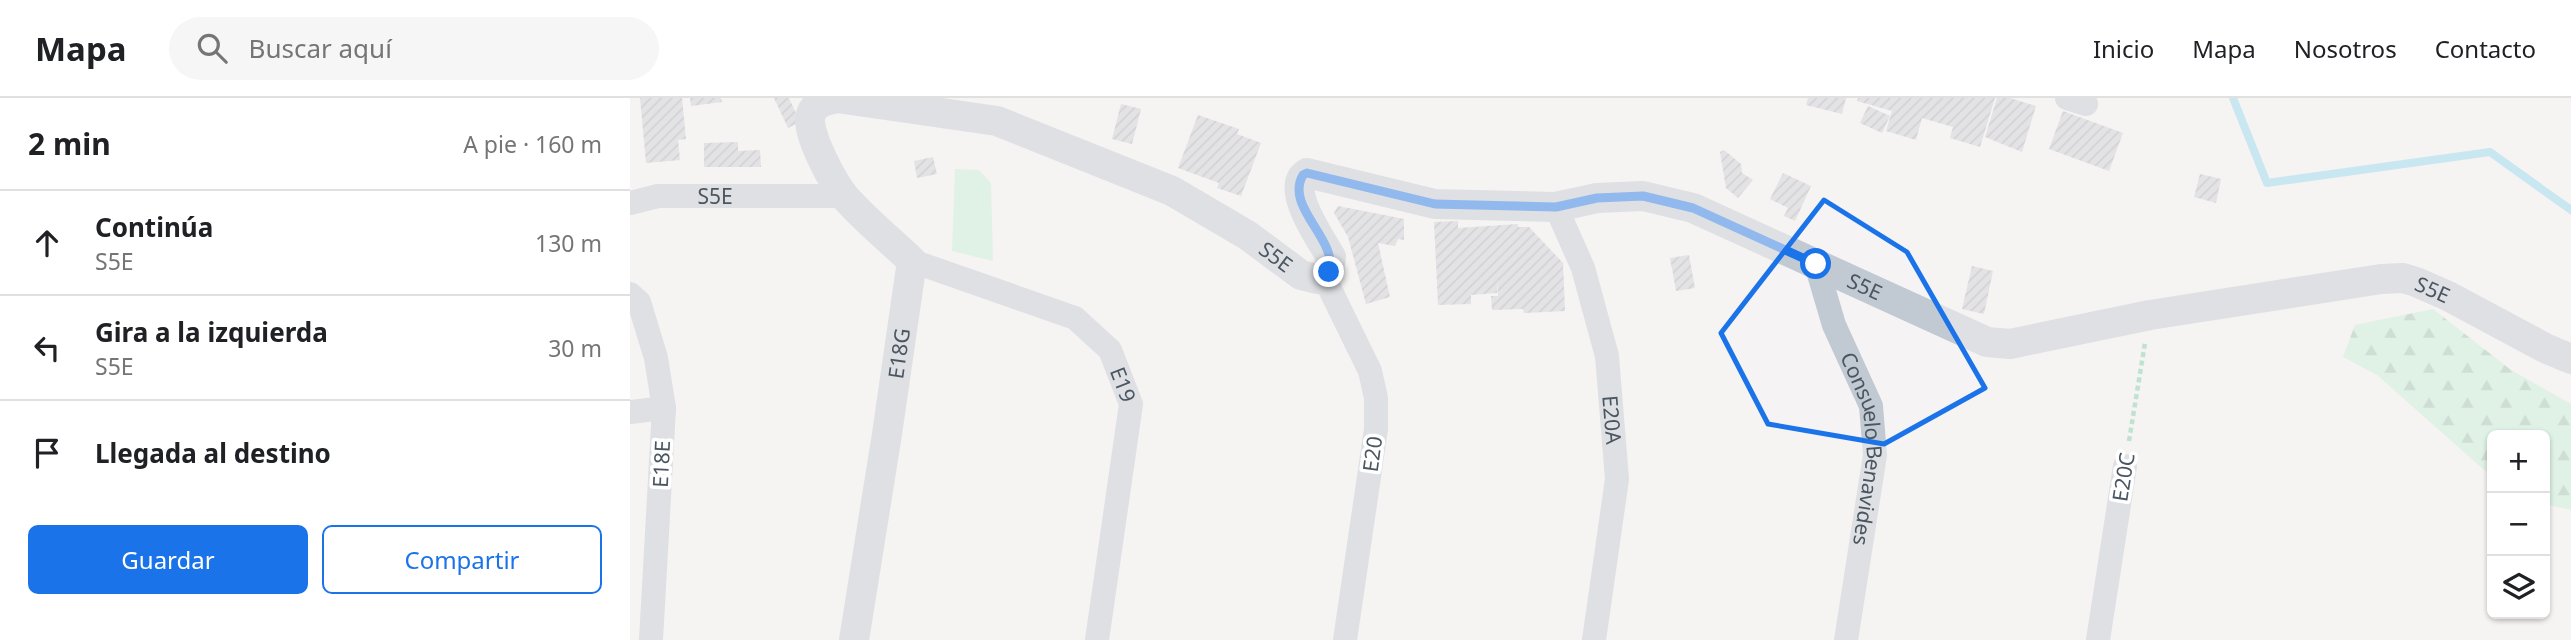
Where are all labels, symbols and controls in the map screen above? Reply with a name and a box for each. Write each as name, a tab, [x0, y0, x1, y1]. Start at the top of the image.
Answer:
search box	[169, 17, 659, 80]
text: Mapa	[35, 26, 127, 71]
icon: search	[193, 29, 231, 67]
text: Buscar aquí	[249, 30, 392, 66]
text: Inicio	[2093, 32, 2154, 65]
text: Mapa	[2192, 32, 2256, 65]
text: Nosotros	[2294, 32, 2397, 65]
text: Contacto	[2435, 32, 2536, 65]
text: 2 min	[28, 123, 111, 164]
text: A pie · 160 m	[463, 128, 602, 160]
street label: S5E	[698, 182, 733, 210]
text: Continúa	[95, 209, 213, 245]
icon: ahead	[28, 224, 66, 262]
text: 130 m	[535, 227, 602, 259]
street label: S5E	[1254, 235, 1299, 278]
text: S5E	[95, 245, 134, 277]
route start	[1800, 248, 1831, 279]
route end	[1313, 256, 1344, 287]
street label: S5E	[1843, 266, 1887, 306]
street label: S5E	[2411, 269, 2454, 309]
text: Gira a la izquierda	[95, 314, 328, 350]
street label: E18G	[881, 326, 916, 381]
icon: left	[28, 329, 66, 367]
text: 30 m	[548, 332, 602, 364]
street label: Consuelo Benavides	[1834, 347, 1889, 548]
text: S5E	[95, 350, 134, 382]
street label: E19	[1104, 363, 1143, 406]
street label: E20A	[1596, 394, 1628, 446]
map controls	[2487, 430, 2550, 619]
button: +	[2487, 430, 2550, 493]
icon: arrive	[28, 434, 66, 472]
street label: E20	[1356, 434, 1388, 474]
text: Llegada al destino	[95, 435, 331, 471]
street label: E18E	[646, 440, 676, 488]
street label: E20C	[2105, 451, 2141, 503]
button: −	[2487, 493, 2550, 556]
button: Guardar	[28, 525, 308, 594]
button: Compartir	[322, 525, 602, 594]
button: layers	[2487, 556, 2550, 619]

